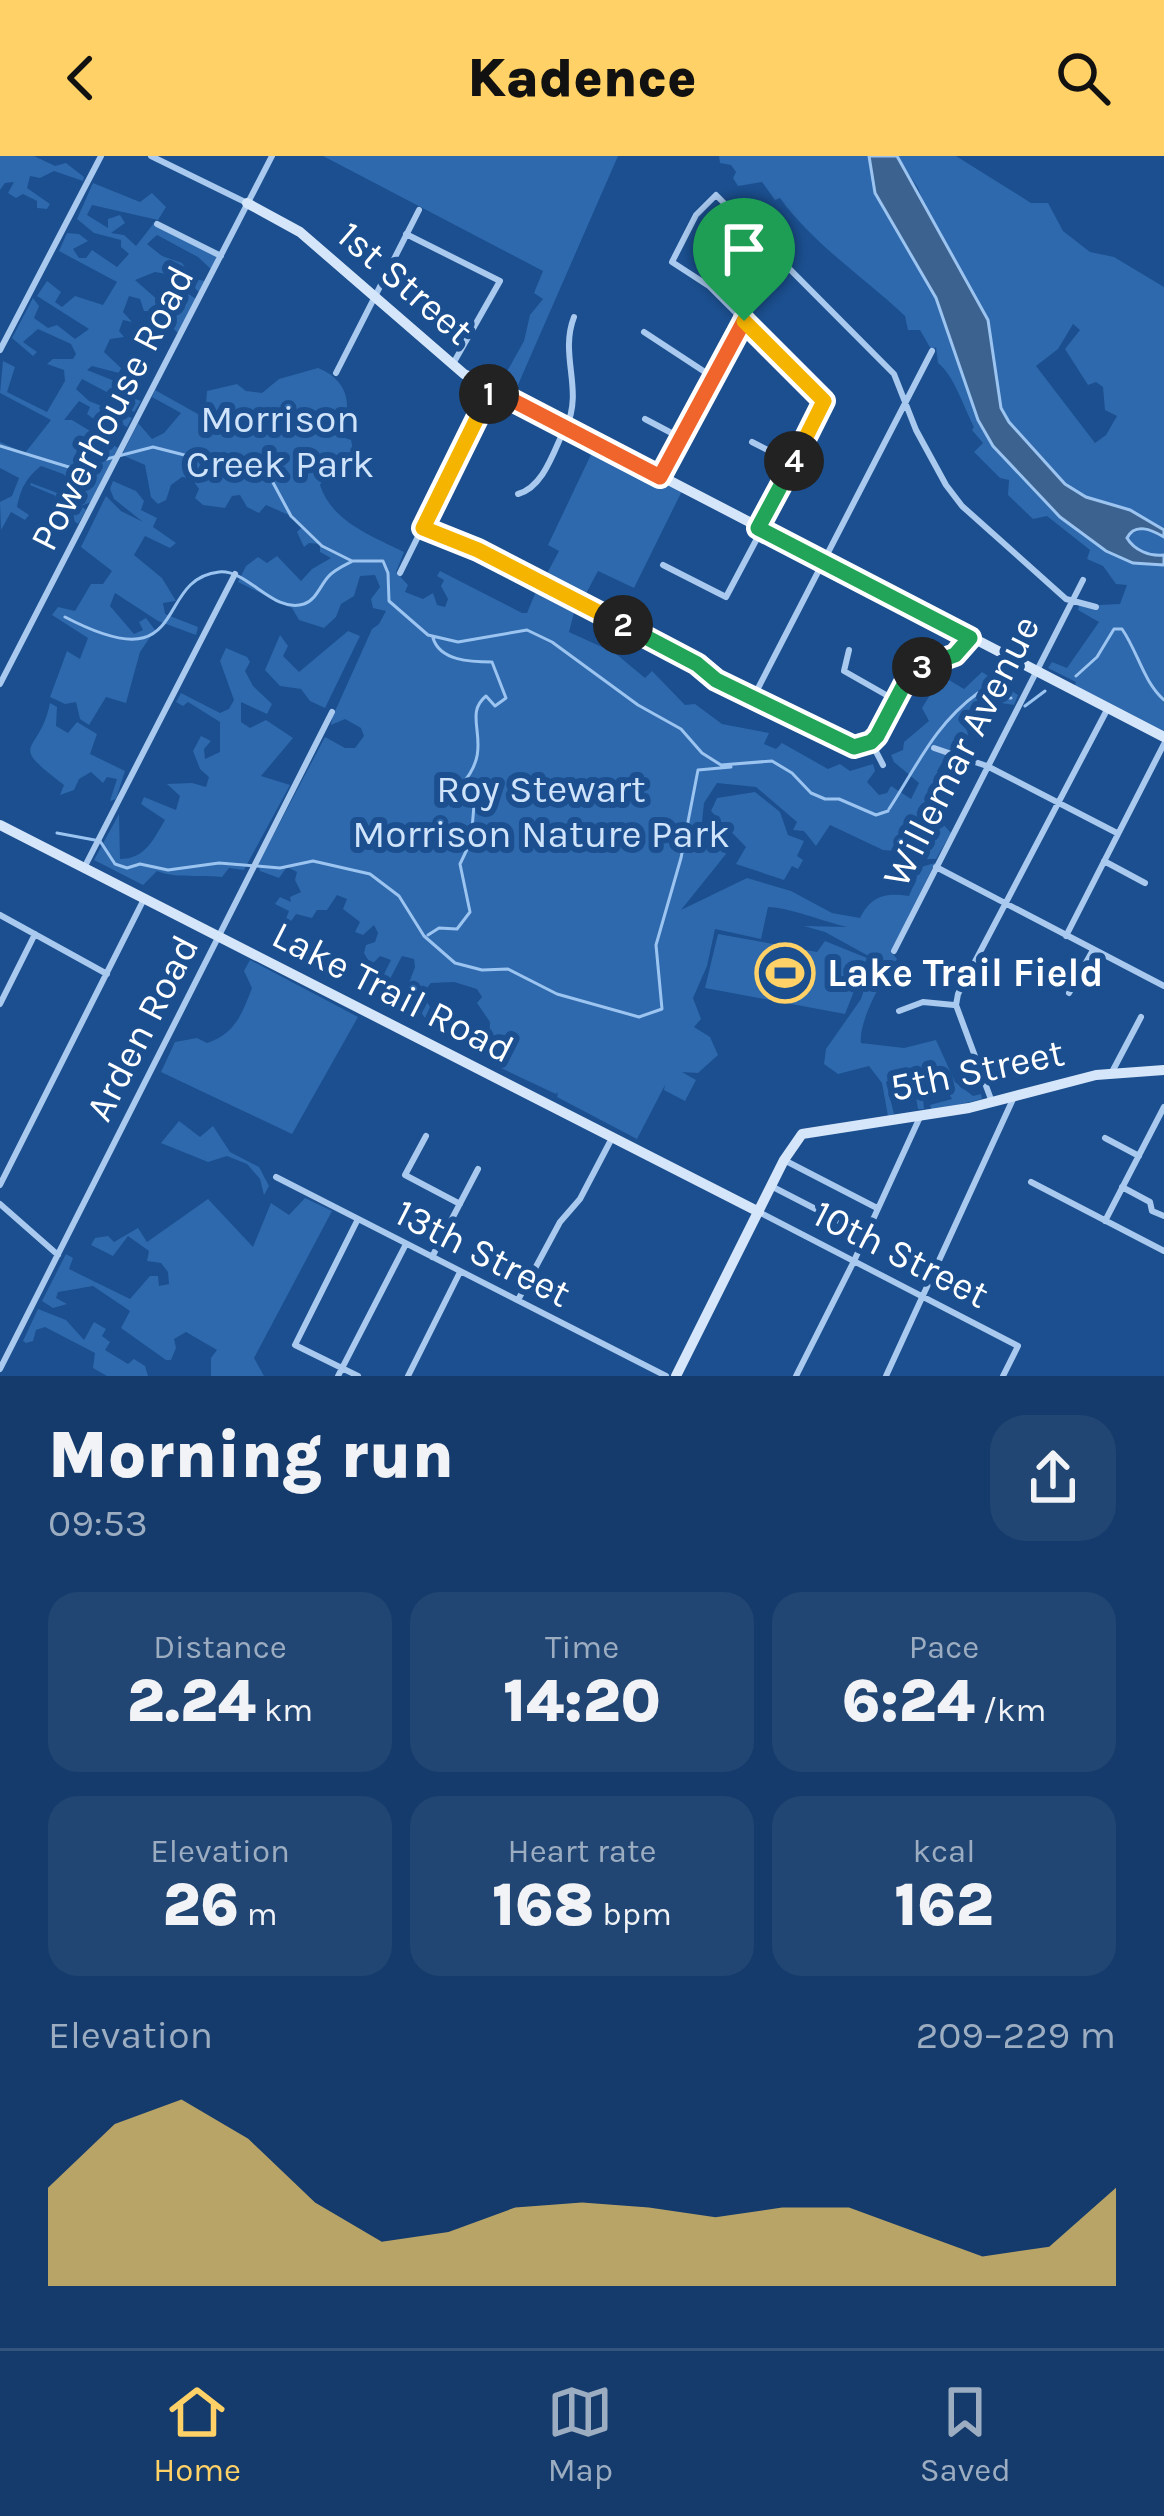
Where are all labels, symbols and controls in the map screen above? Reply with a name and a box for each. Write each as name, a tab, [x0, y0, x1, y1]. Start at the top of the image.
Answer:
icon: back	[48, 45, 114, 111]
icon: search	[1050, 45, 1116, 111]
text: Kadence	[467, 46, 697, 110]
pin	[693, 198, 795, 321]
street label: 1st Street	[328, 212, 482, 354]
icon: arrive	[711, 216, 777, 282]
street label: Powerhouse Road	[20, 258, 204, 558]
pin: 1	[459, 364, 519, 424]
text: 1	[483, 375, 495, 413]
park label: Morrison Creek Park	[186, 396, 374, 487]
pin: 4	[764, 431, 824, 491]
text: 4	[784, 442, 804, 480]
pin: 2	[593, 595, 653, 655]
text: 2	[613, 606, 633, 644]
street label: Willemar Avenue	[873, 608, 1049, 894]
pin: 3	[892, 637, 952, 697]
text: 3	[912, 648, 932, 686]
park label: Roy Stewart Morrison Nature Park	[352, 766, 730, 857]
street label: Lake Trail Road	[265, 911, 521, 1073]
street label: Arden Road	[76, 927, 208, 1129]
sports icon: Lake Trail Field	[754, 942, 816, 1004]
place label: Lake Trail Field	[827, 950, 1103, 996]
street label: 5th Street	[886, 1029, 1068, 1111]
street label: 13th Street	[388, 1189, 578, 1317]
street label: 10th Street	[806, 1190, 996, 1318]
button: share	[990, 1415, 1116, 1541]
text: Morning run	[48, 1416, 454, 1494]
text: 09:53	[48, 1500, 148, 1546]
text: Distance	[153, 1628, 287, 1666]
text: Time	[545, 1628, 619, 1666]
text: Pace	[909, 1628, 979, 1666]
text: 2.24	[127, 1666, 256, 1736]
text: 14:20	[503, 1666, 661, 1736]
text: 6:24	[842, 1666, 975, 1736]
text: km	[256, 1691, 313, 1729]
text: /km	[975, 1691, 1046, 1729]
text: Elevation	[150, 1832, 290, 1870]
text: Heart rate	[508, 1832, 656, 1870]
text: kcal	[912, 1832, 976, 1870]
text: 26	[162, 1870, 239, 1940]
text: 168	[492, 1870, 594, 1940]
text: 162	[894, 1870, 994, 1940]
text: m	[239, 1895, 278, 1933]
text: bpm	[594, 1895, 672, 1933]
text: Elevation	[48, 2012, 213, 2058]
text: 209–229 m	[916, 2012, 1116, 2058]
tab: Home	[153, 2379, 241, 2489]
tab: Map	[547, 2379, 613, 2489]
tab: Saved	[920, 2379, 1011, 2489]

